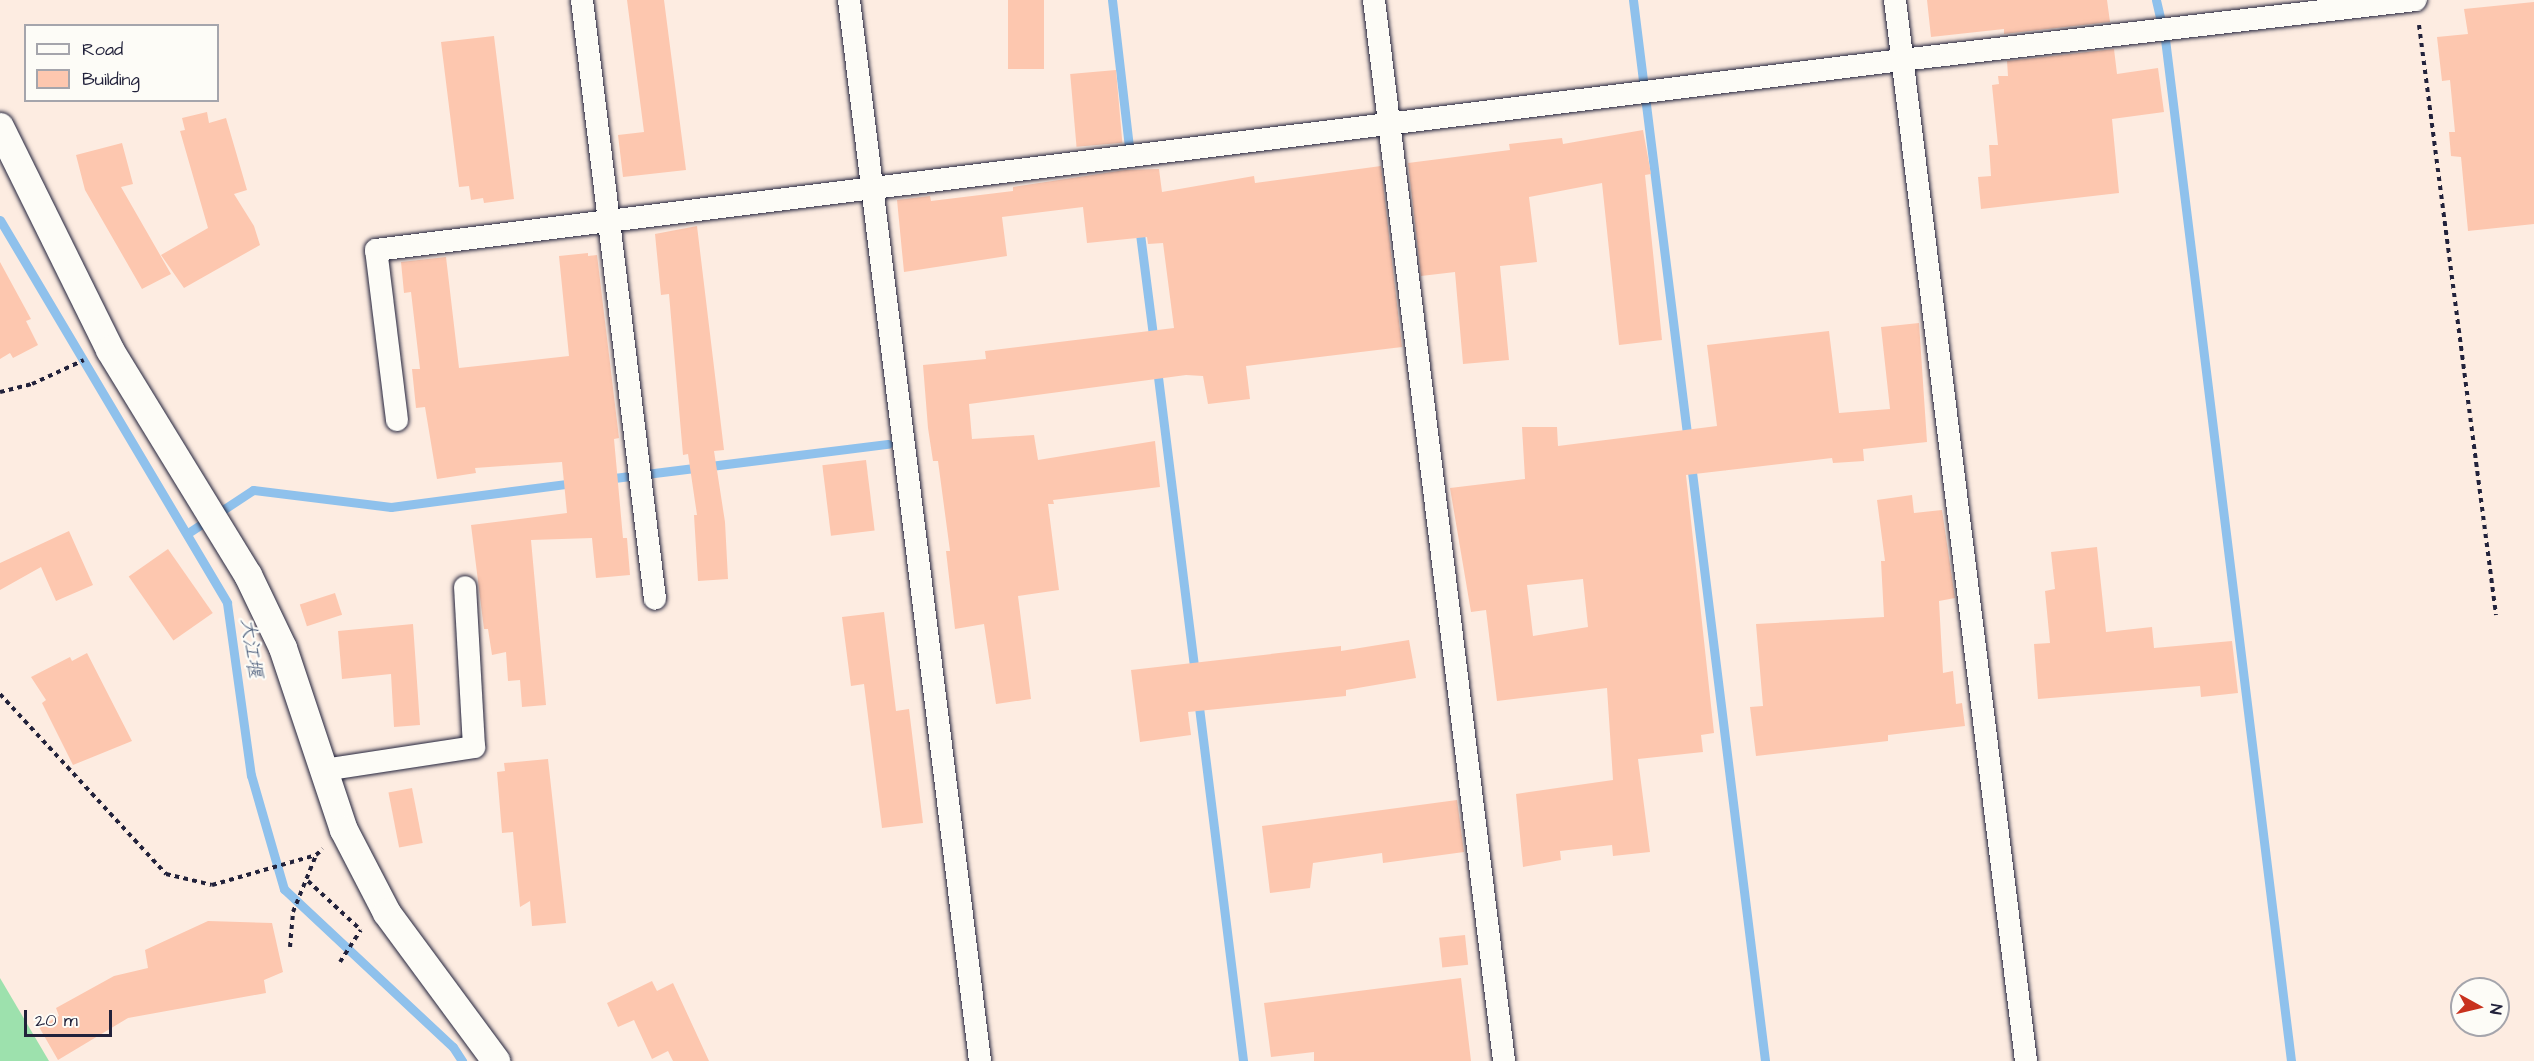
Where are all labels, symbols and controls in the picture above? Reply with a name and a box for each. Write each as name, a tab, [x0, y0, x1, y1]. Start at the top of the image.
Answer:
legend	[24, 24, 219, 102]
text: Road	[82, 37, 123, 62]
text: Building	[82, 67, 140, 92]
water label: 大江堰	[235, 617, 267, 679]
north arrow	[2450, 977, 2510, 1037]
scale bar	[27, 998, 116, 1036]
text: N	[2484, 1003, 2507, 1016]
text: 20 m	[35, 1008, 78, 1033]

